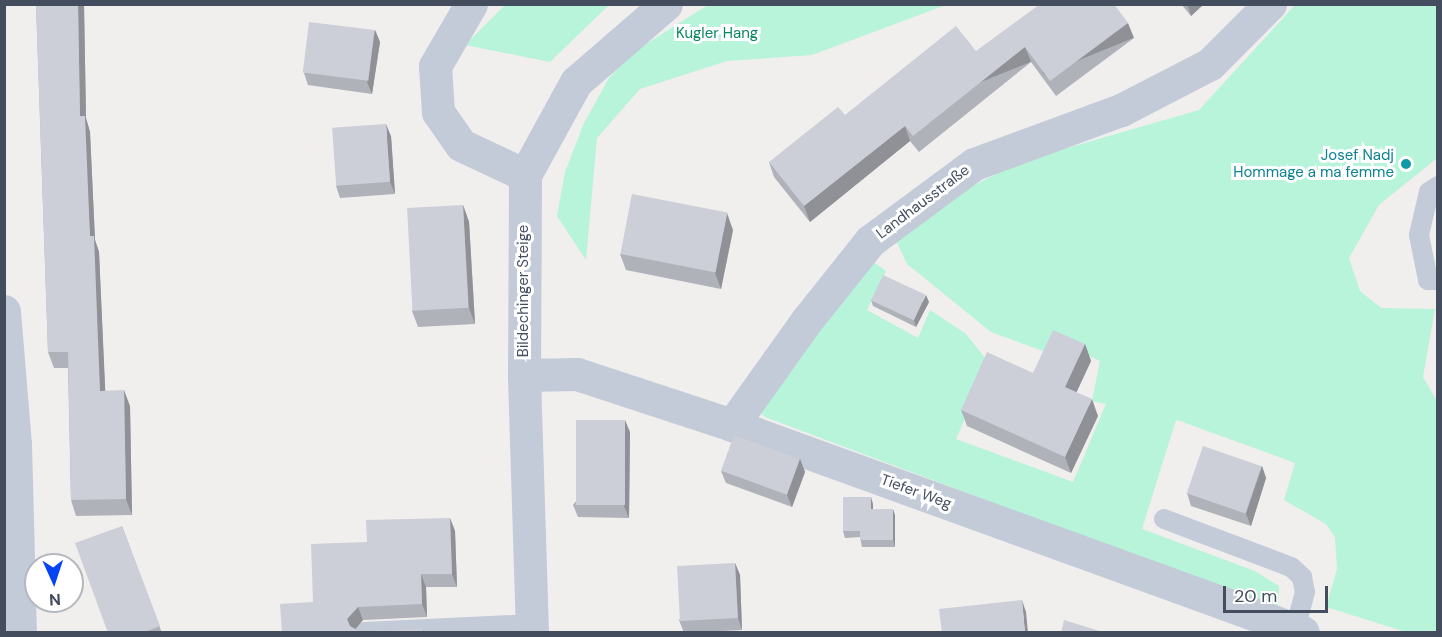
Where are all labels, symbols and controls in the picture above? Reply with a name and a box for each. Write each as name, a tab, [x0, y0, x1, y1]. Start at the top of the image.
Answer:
park label: Kugler Hang	[676, 25, 758, 43]
place label: Josef Nadj Hommage a ma femme	[1233, 146, 1394, 181]
marker: Josef Nadj Hommage a ma femme	[1399, 157, 1413, 171]
street label: Landhausstraße	[873, 161, 973, 243]
street label: Bildechinger Steige	[515, 225, 533, 357]
street label: Tiefer Weg	[878, 471, 954, 513]
north arrow	[24, 553, 84, 613]
scale bar	[1226, 574, 1331, 612]
text: 20 m	[1234, 584, 1277, 608]
text: N	[48, 589, 61, 610]

